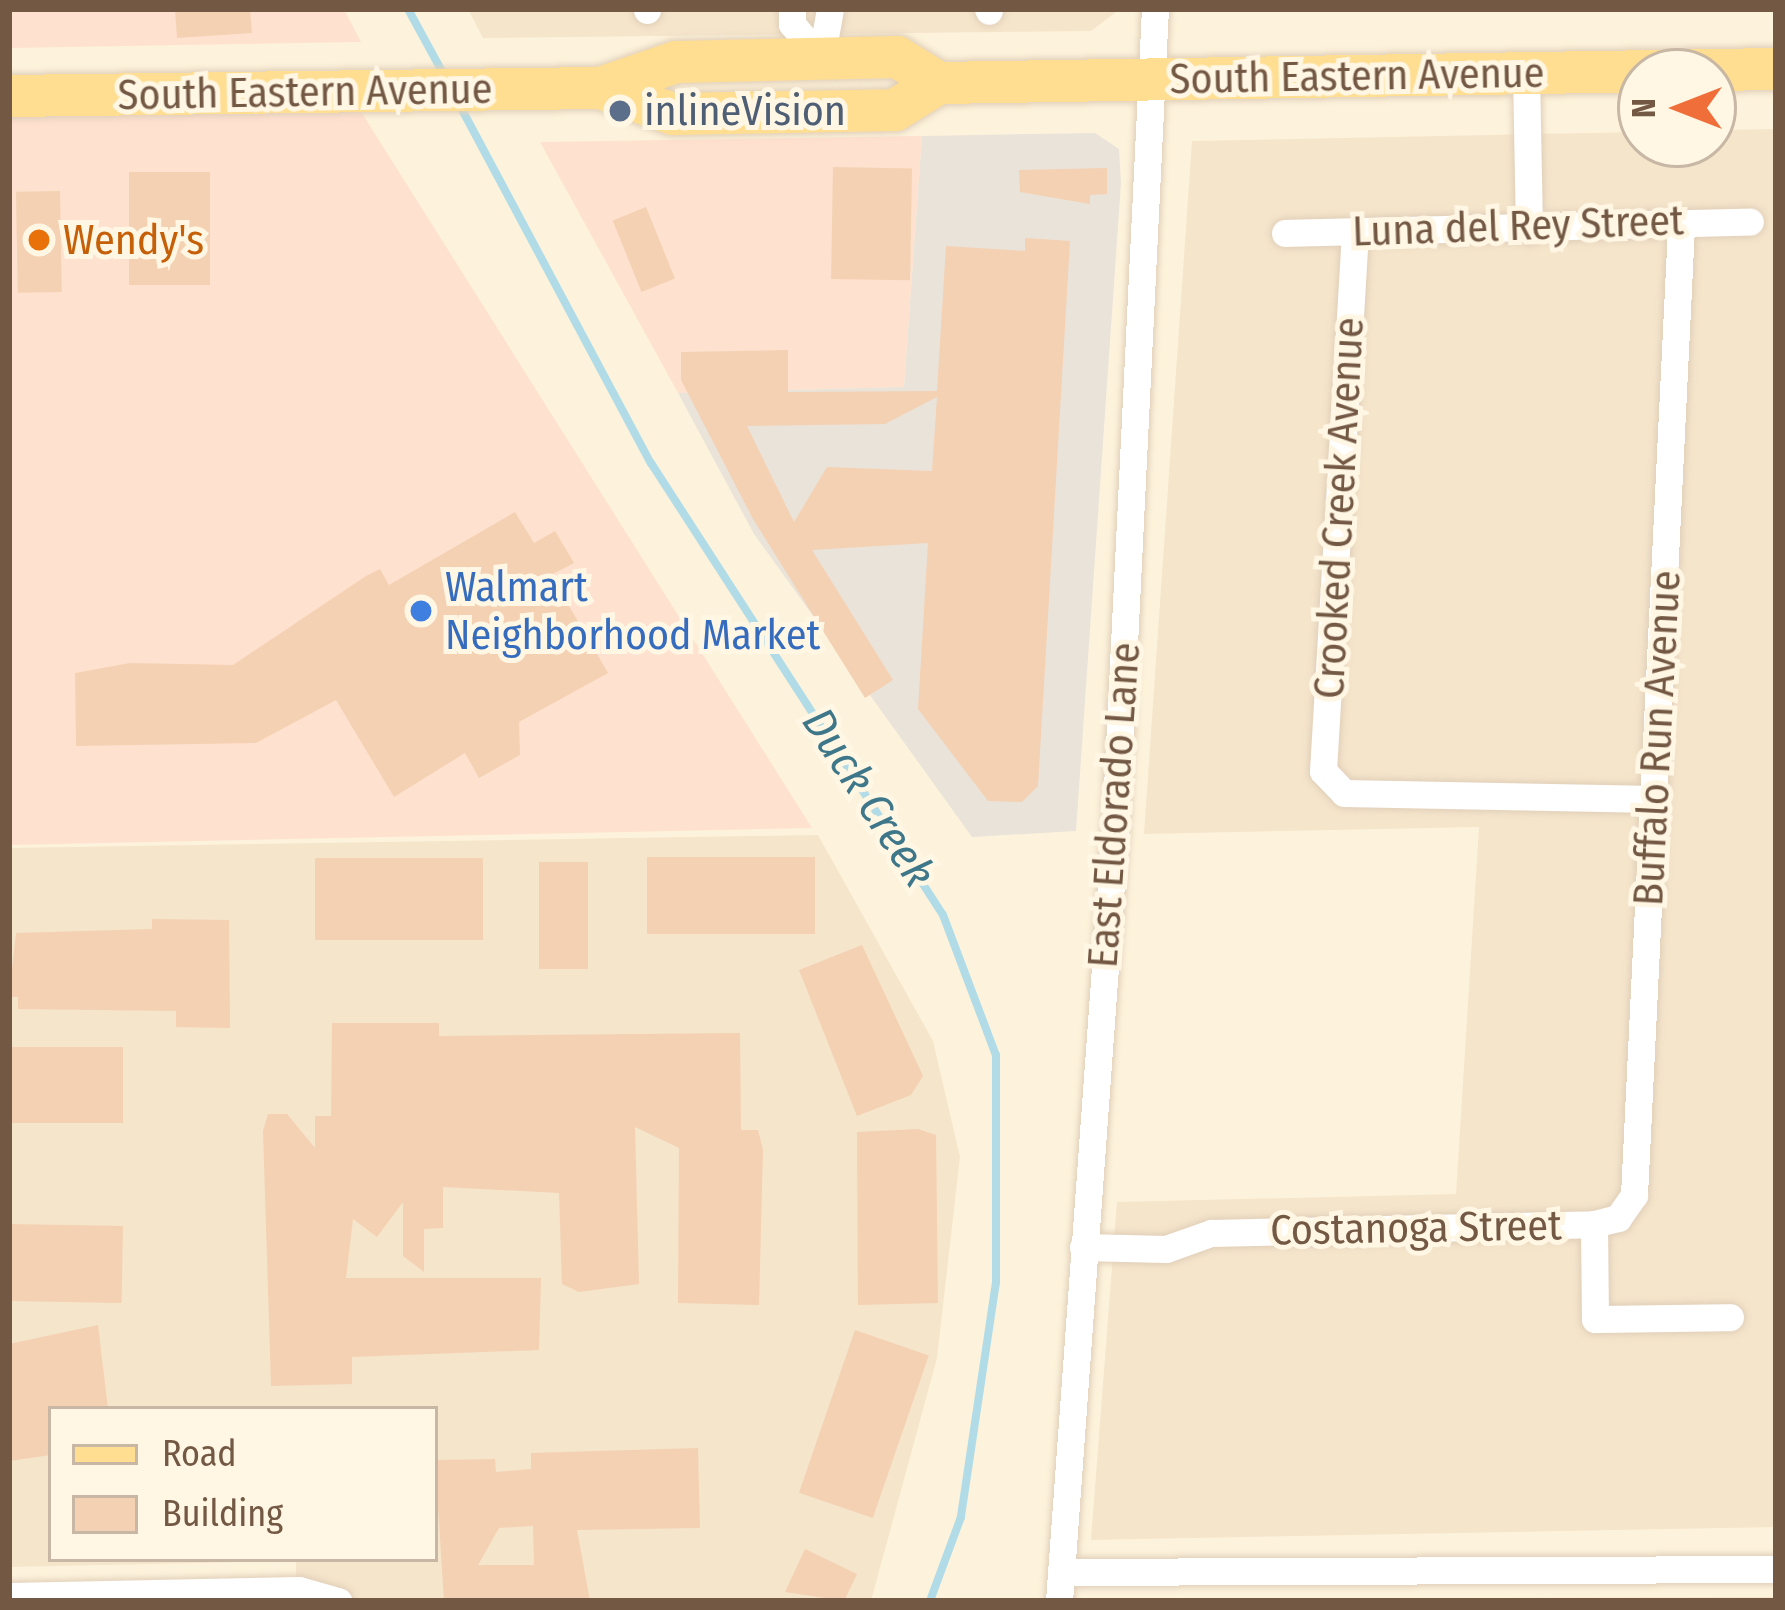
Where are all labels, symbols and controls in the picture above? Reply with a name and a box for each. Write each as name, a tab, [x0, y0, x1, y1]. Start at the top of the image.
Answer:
street label: South Eastern Avenue	[1169, 48, 1545, 104]
north arrow	[1617, 48, 1737, 168]
street label: South Eastern Avenue	[117, 64, 493, 120]
place label: inlineVision	[644, 86, 846, 136]
marker: inlineVision	[607, 98, 633, 124]
text: N	[1624, 98, 1664, 118]
street label: Luna del Rey Street	[1351, 195, 1685, 257]
place label: Wendy's	[63, 215, 204, 265]
marker: Wendy's	[26, 227, 52, 253]
street label: Crooked Creek Avenue	[1304, 316, 1374, 700]
place label: Walmart Neighborhood Market	[445, 562, 820, 660]
street label: Buffalo Run Avenue	[1623, 569, 1691, 907]
marker: Walmart Neighborhood Market	[408, 598, 434, 624]
street label: East Eldorado Lane	[1077, 641, 1151, 969]
water label: Duck Creek	[790, 698, 946, 898]
street label: Costanoga Street	[1270, 1200, 1562, 1256]
legend	[48, 1406, 438, 1562]
text: Road	[162, 1432, 237, 1476]
text: Building	[162, 1492, 283, 1536]

